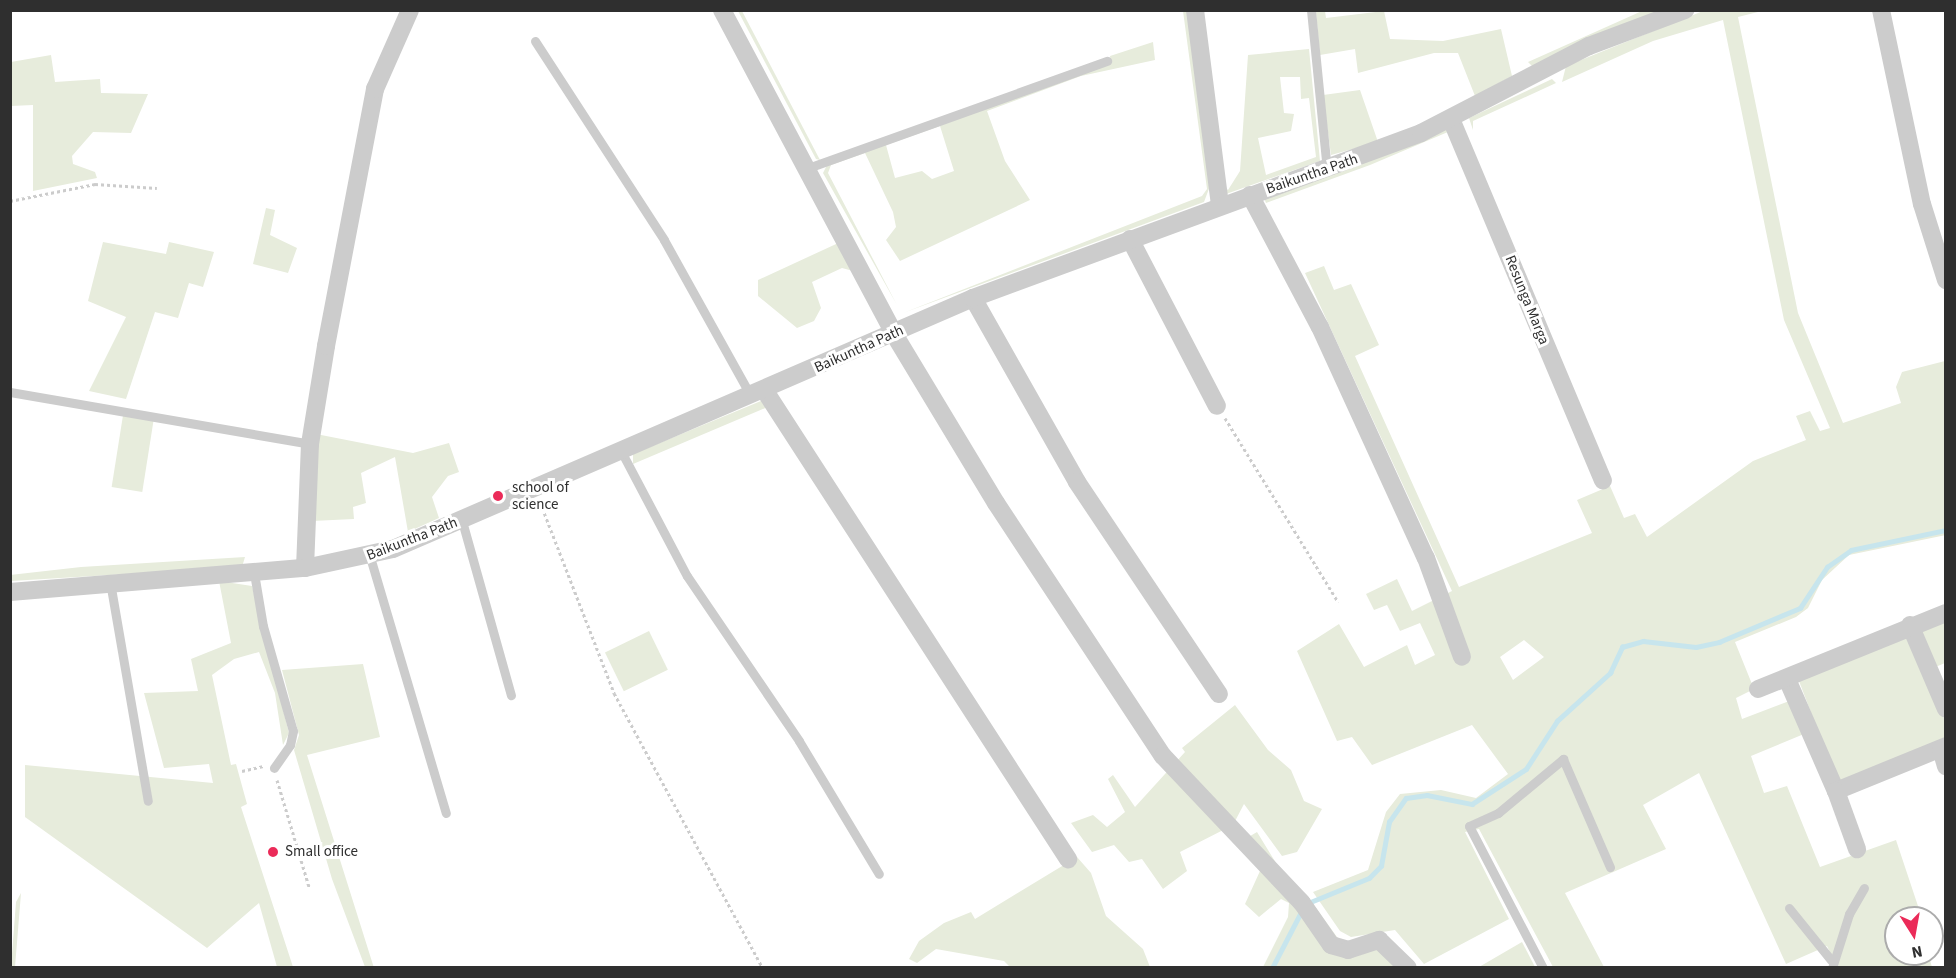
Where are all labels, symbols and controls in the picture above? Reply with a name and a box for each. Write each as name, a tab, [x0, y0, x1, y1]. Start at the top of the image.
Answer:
street label: Baikuntha Path	[1264, 150, 1360, 198]
street label: Resunga Marga	[1501, 253, 1553, 347]
street label: Baikuntha Path	[812, 321, 906, 377]
place label: school of science	[512, 478, 569, 513]
marker: school of science	[489, 487, 507, 505]
street label: Baikuntha Path	[364, 513, 460, 565]
place label: Small office	[285, 843, 358, 861]
marker: Small office	[266, 845, 280, 859]
north arrow	[1884, 906, 1944, 966]
text: N	[1910, 940, 1924, 964]

